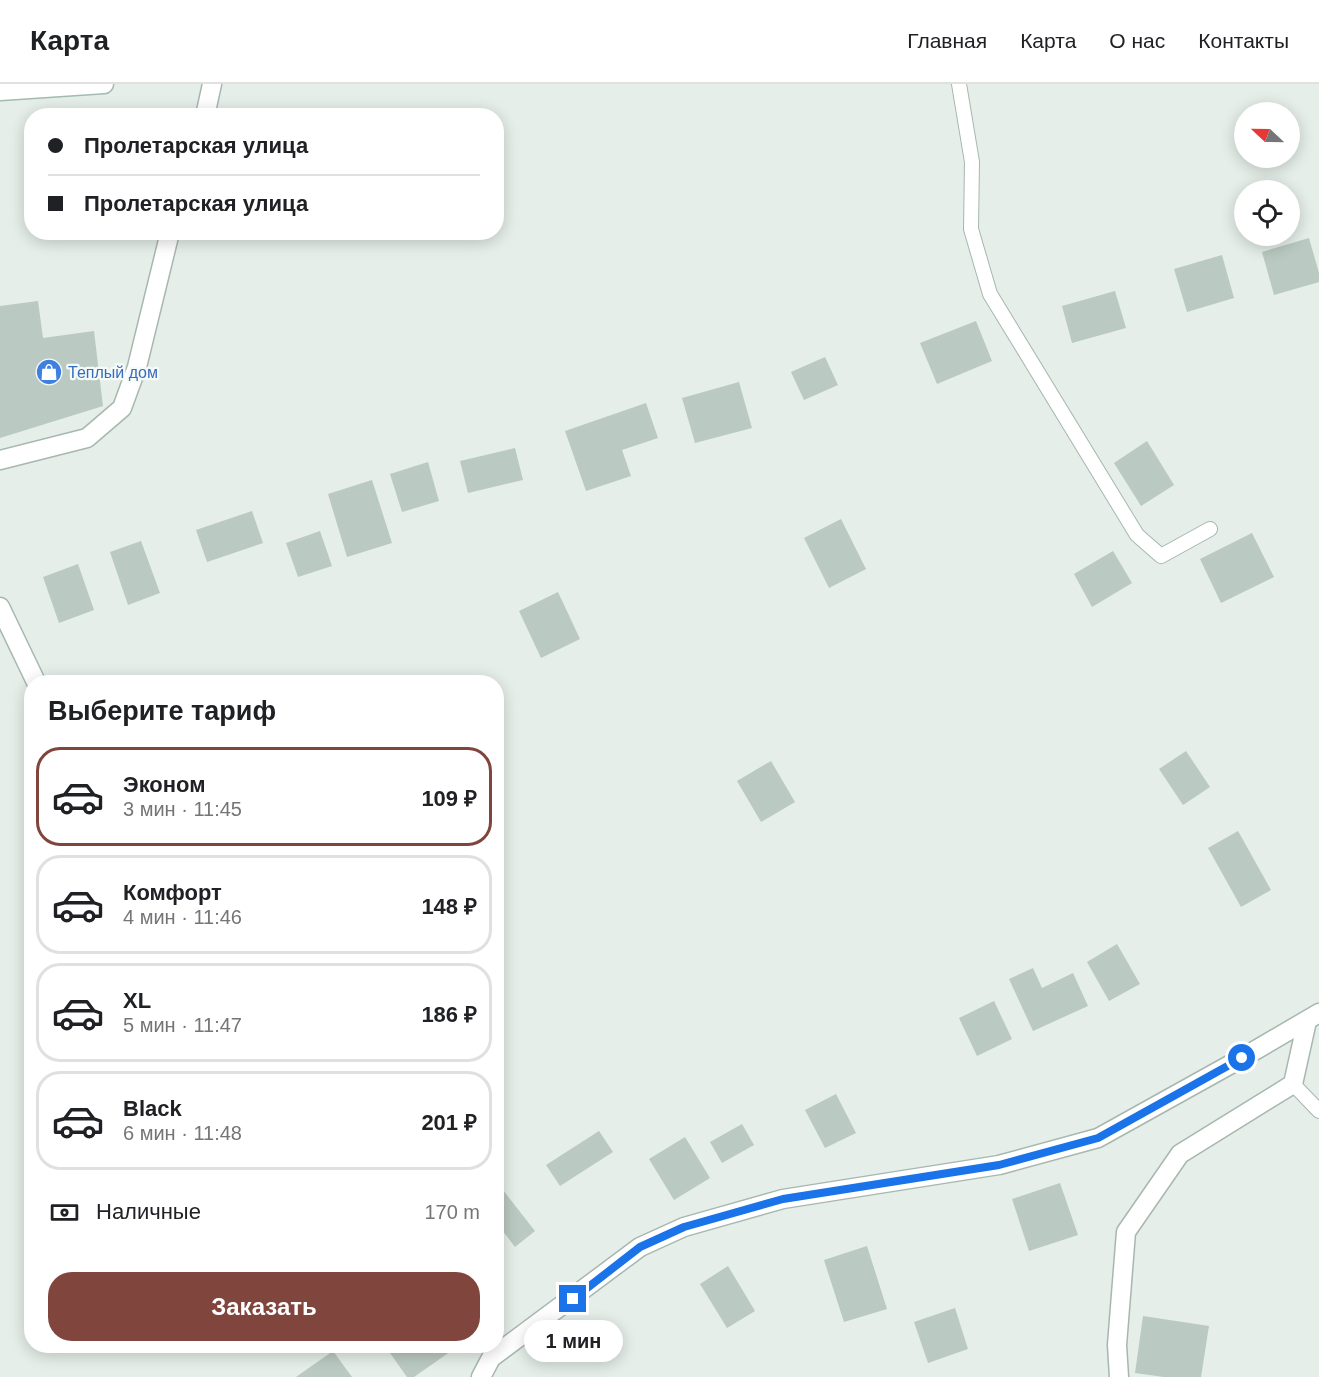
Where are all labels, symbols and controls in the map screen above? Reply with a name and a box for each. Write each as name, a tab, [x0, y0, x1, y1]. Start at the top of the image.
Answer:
text: Карта	[30, 25, 109, 56]
text: Главная	[907, 29, 987, 52]
text: Карта	[1020, 29, 1076, 52]
text: О нас	[1109, 29, 1165, 52]
text: Контакты	[1198, 29, 1289, 52]
north arrow	[1234, 102, 1300, 168]
map controls	[1234, 102, 1300, 246]
text: Пролетарская улица	[84, 133, 308, 158]
button: locate	[1234, 180, 1300, 246]
text: Пролетарская улица	[84, 191, 308, 216]
shop icon: Теплый дом	[34, 357, 64, 387]
place label: Теплый дом	[68, 364, 158, 381]
text: Выберите тариф	[48, 696, 276, 726]
icon: car	[51, 770, 105, 824]
text: Эконом	[123, 772, 206, 797]
text: 109 ₽	[421, 786, 477, 811]
text: 3 мин · 11:45	[123, 798, 242, 820]
icon: car	[51, 878, 105, 932]
text: Комфорт	[123, 880, 222, 905]
text: 148 ₽	[421, 894, 477, 919]
text: 4 мин · 11:46	[123, 906, 242, 928]
icon: car	[51, 986, 105, 1040]
text: XL	[123, 988, 151, 1013]
text: 186 ₽	[421, 1002, 477, 1027]
text: 5 мин · 11:47	[123, 1014, 242, 1036]
route start	[1228, 1044, 1255, 1071]
icon: car	[51, 1094, 105, 1148]
text: Black	[123, 1096, 182, 1121]
text: 201 ₽	[421, 1110, 477, 1135]
text: 6 мин · 11:48	[123, 1122, 242, 1144]
icon: cash	[48, 1196, 81, 1229]
text: Наличные	[96, 1199, 201, 1224]
text: 170 m	[424, 1201, 480, 1223]
button: Заказать	[48, 1272, 480, 1341]
route end	[559, 1285, 586, 1312]
callout: 1 мин	[524, 1320, 622, 1362]
text: 1 мин	[546, 1330, 601, 1352]

